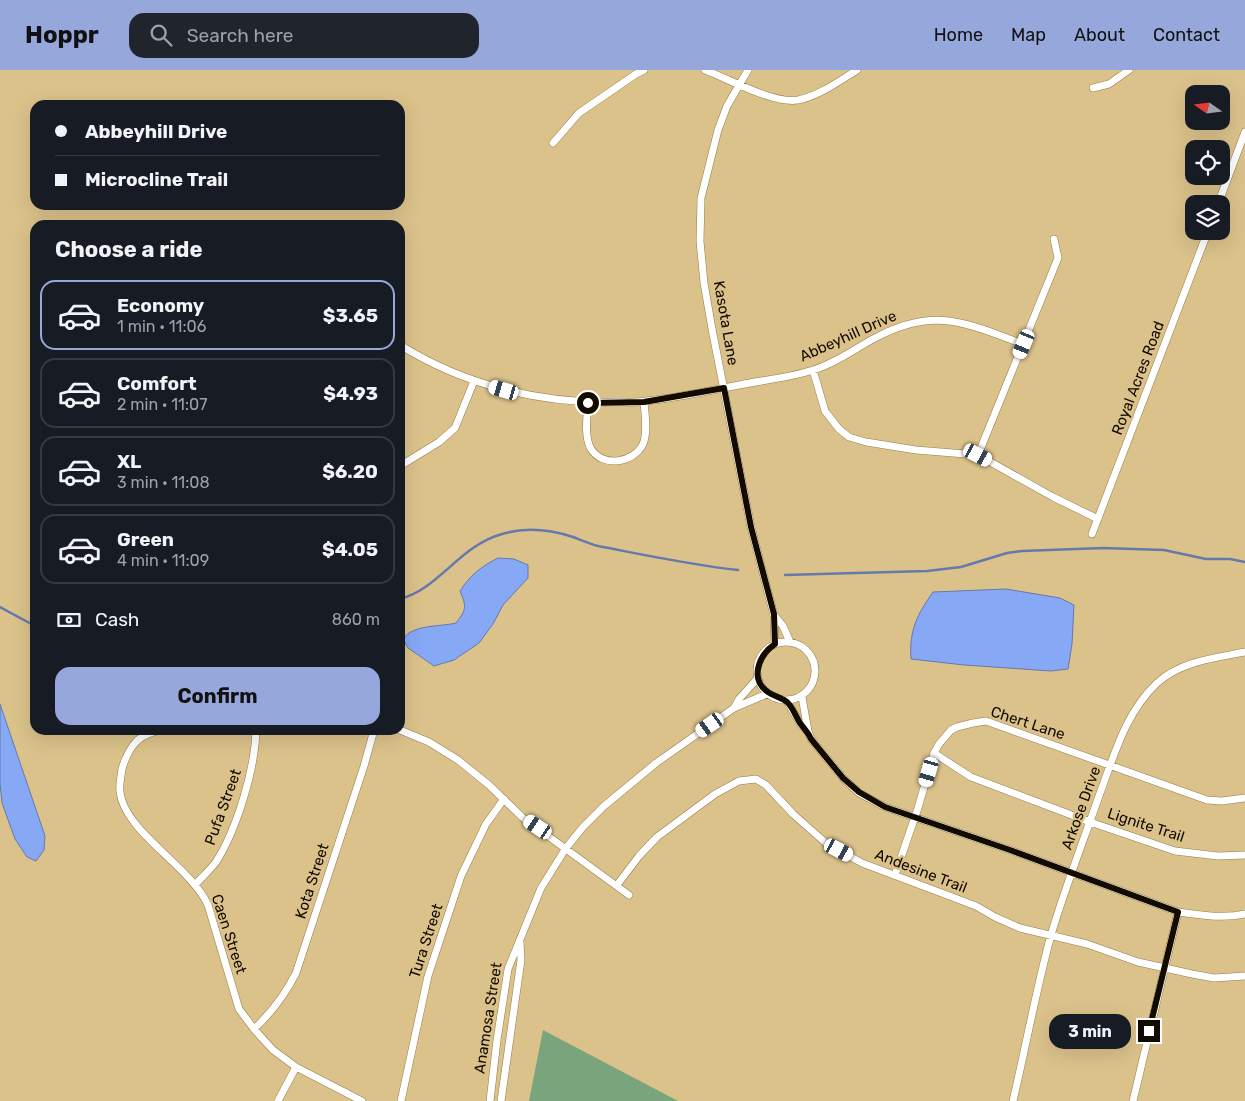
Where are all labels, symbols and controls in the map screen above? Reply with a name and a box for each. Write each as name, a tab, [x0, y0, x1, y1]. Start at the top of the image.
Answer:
search box	[129, 13, 479, 58]
text: Hoppr	[25, 21, 99, 49]
icon: search	[147, 21, 175, 49]
text: Search here	[187, 24, 293, 47]
text: Home	[934, 24, 983, 46]
text: Map	[1011, 24, 1046, 46]
text: About	[1074, 24, 1125, 46]
text: Contact	[1153, 24, 1220, 46]
north arrow	[1185, 85, 1230, 130]
map controls	[1185, 85, 1230, 240]
text: Abbeyhill Drive	[85, 120, 227, 143]
button: locate	[1185, 140, 1230, 185]
text: Microcline Trail	[85, 168, 228, 191]
button: layers	[1185, 195, 1230, 240]
text: Choose a ride	[55, 236, 202, 263]
street label: Kasota Lane	[710, 279, 742, 367]
icon: car	[57, 293, 102, 338]
text: Economy	[117, 294, 204, 317]
text: $3.65	[323, 304, 378, 327]
street label: Abbeyhill Drive	[797, 307, 899, 365]
text: 1 min · 11:06	[117, 317, 206, 336]
street label: Royal Acres Road	[1108, 319, 1168, 437]
car	[1011, 327, 1036, 361]
icon: car	[57, 371, 102, 416]
text: Comfort	[117, 372, 197, 395]
car	[487, 379, 520, 401]
text: $4.93	[323, 382, 378, 405]
route start	[577, 392, 599, 414]
text: 2 min · 11:07	[117, 395, 207, 414]
car	[961, 441, 994, 469]
icon: car	[57, 449, 102, 494]
text: XL	[117, 450, 141, 473]
text: $6.20	[322, 460, 378, 483]
text: 3 min · 11:08	[117, 473, 210, 492]
icon: car	[57, 527, 102, 572]
text: Green	[117, 528, 174, 551]
text: $4.05	[322, 538, 378, 561]
text: 4 min · 11:09	[117, 551, 209, 570]
icon: cash	[55, 606, 83, 634]
text: Cash	[95, 608, 139, 631]
text: 860 m	[332, 610, 380, 629]
button: Confirm	[55, 667, 380, 725]
street label: Chert Lane	[989, 703, 1067, 743]
car	[693, 710, 726, 740]
car	[917, 756, 940, 788]
street label: Arkose Drive	[1058, 764, 1104, 852]
street label: Pufa Street	[201, 766, 245, 848]
street label: Lignite Trail	[1105, 804, 1187, 846]
car	[521, 812, 554, 842]
car	[822, 836, 855, 864]
street label: Kota Street	[291, 841, 333, 921]
street label: Andesine Trail	[872, 845, 970, 897]
street label: Caen Street	[208, 892, 250, 976]
street label: Tura Street	[405, 901, 447, 981]
street label: Anamosa Street	[470, 961, 506, 1075]
callout: 3 min	[1049, 1014, 1132, 1048]
route end	[1138, 1020, 1160, 1042]
text: 3 min	[1068, 1022, 1112, 1041]

